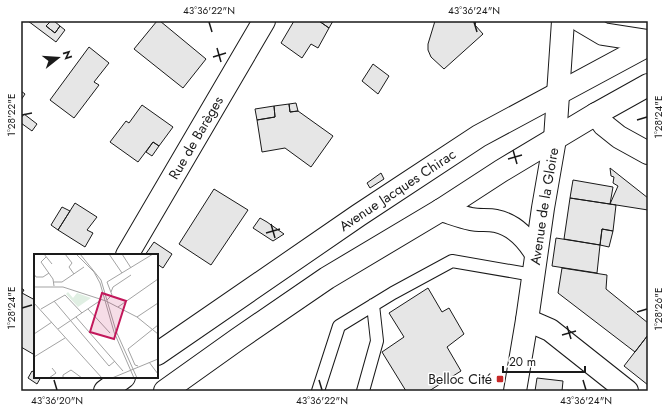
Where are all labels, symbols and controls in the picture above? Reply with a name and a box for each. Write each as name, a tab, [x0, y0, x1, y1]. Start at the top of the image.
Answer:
text: 43°36'22"N	[183, 3, 235, 18]
text: 43°36'24"N	[448, 3, 500, 18]
north arrow	[38, 38, 78, 78]
text: N	[59, 49, 76, 62]
street label: Rue de Barèges	[164, 92, 228, 183]
text: 1°28'22"E	[4, 94, 19, 136]
text: 1°28'24"E	[651, 96, 666, 138]
street label: Avenue Jacques Chirac	[335, 144, 460, 236]
street label: Avenue de la Gloire	[525, 146, 563, 266]
inset map	[34, 254, 158, 378]
text: 1°28'24"E	[4, 287, 19, 329]
text: 1°28'26"E	[651, 288, 666, 330]
scale bar	[503, 348, 585, 374]
text: 20 m	[509, 353, 536, 371]
place label: Belloc Cité	[428, 369, 492, 389]
marker: Belloc Cité	[495, 374, 505, 384]
text: 43°36'20"N	[31, 393, 83, 408]
text: 43°36'22"N	[296, 393, 348, 408]
text: 43°36'24"N	[560, 393, 612, 408]

